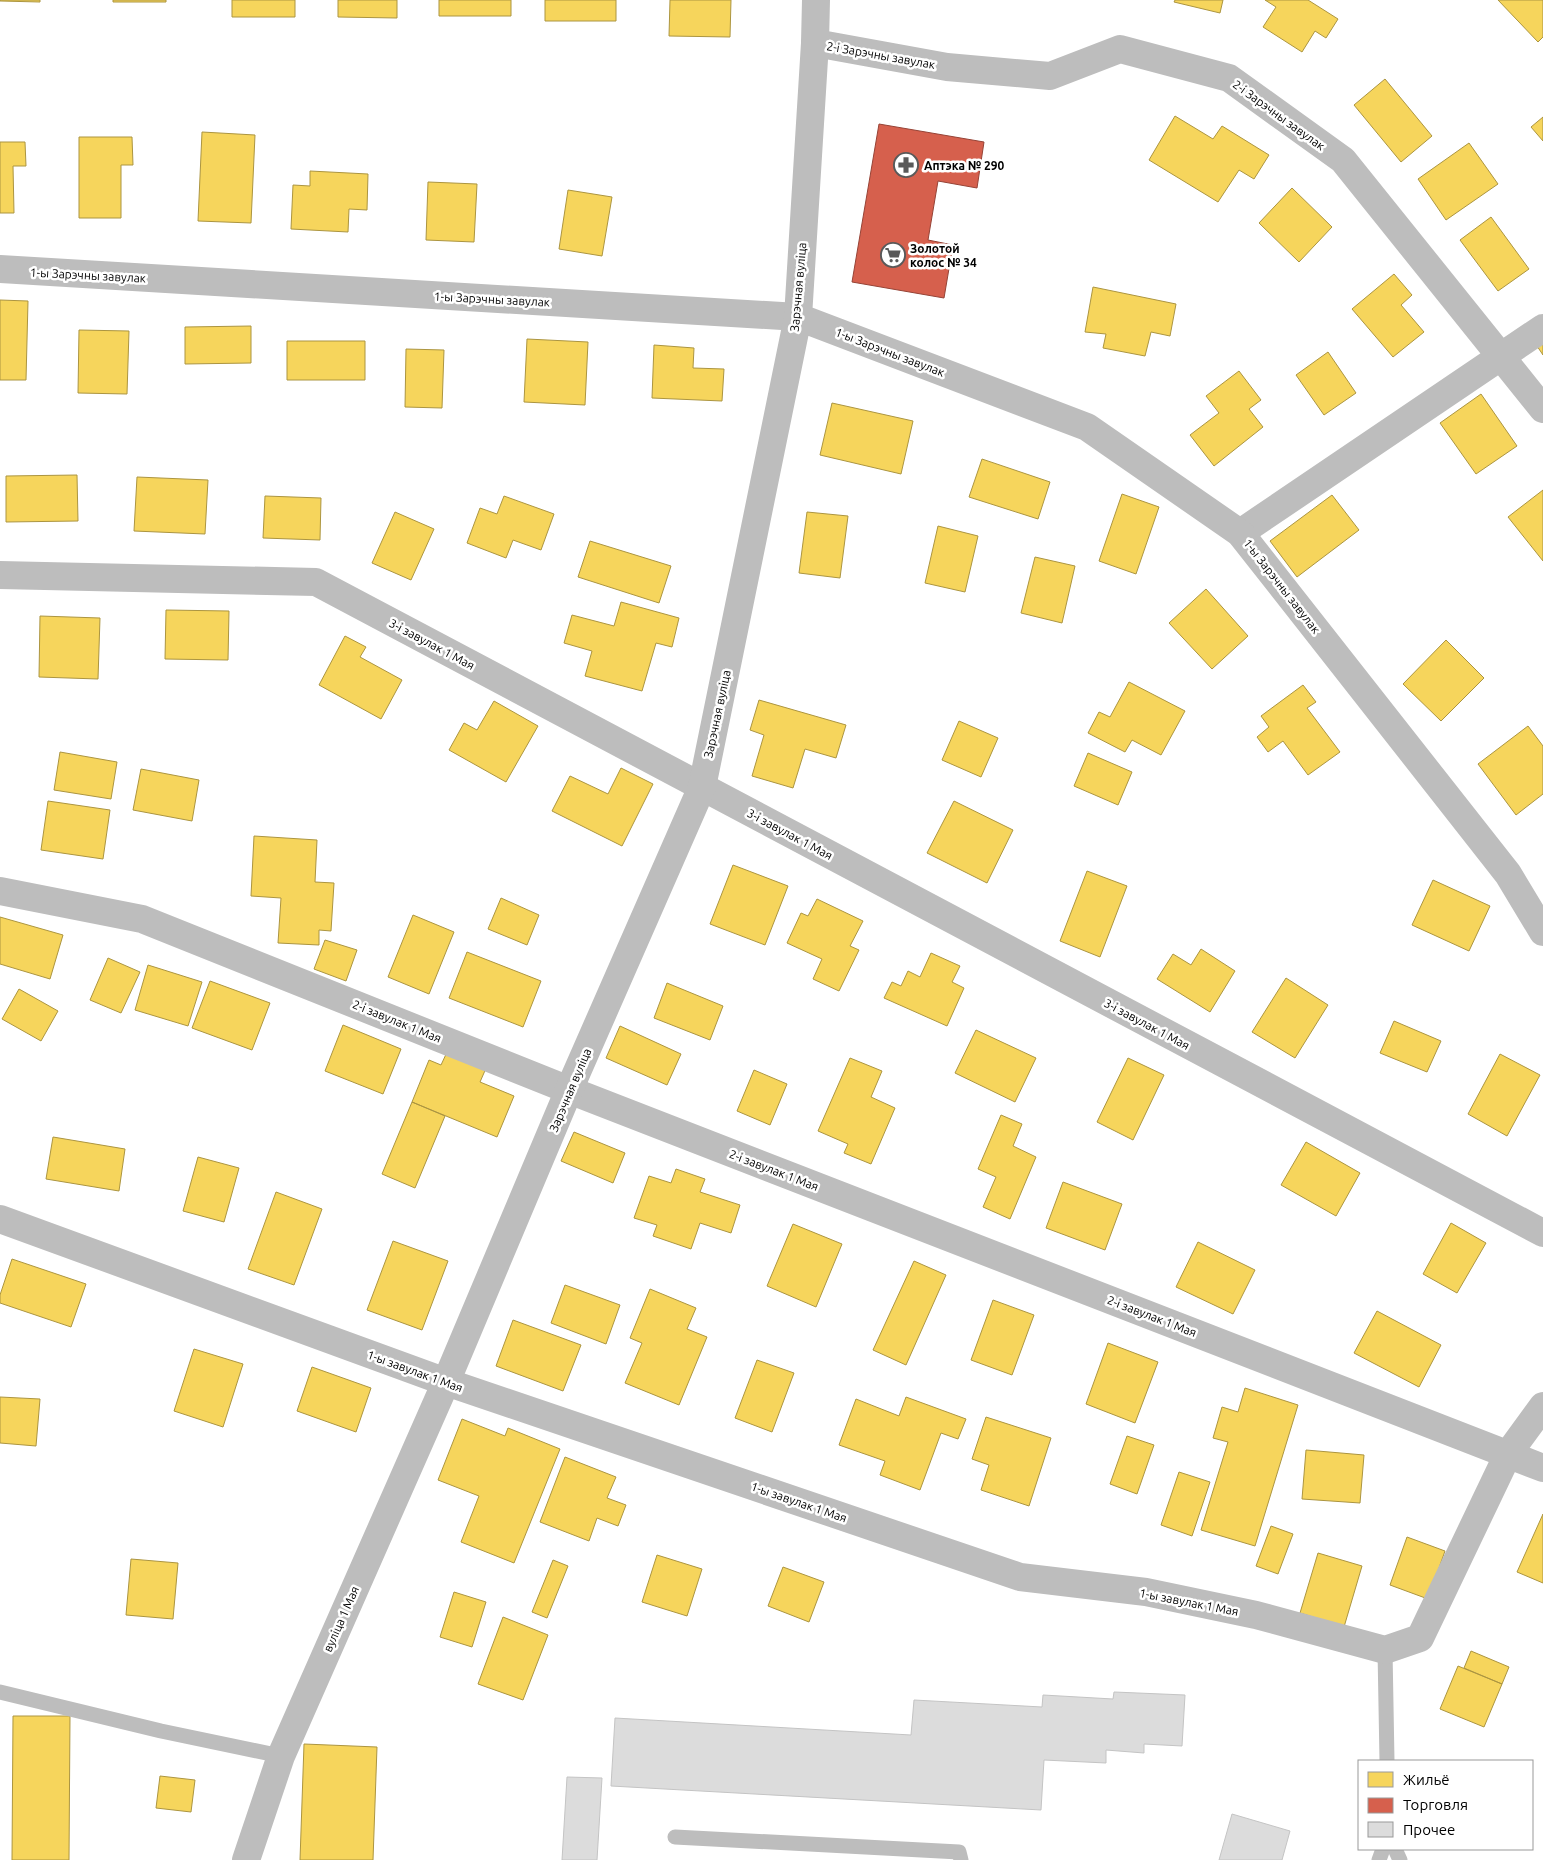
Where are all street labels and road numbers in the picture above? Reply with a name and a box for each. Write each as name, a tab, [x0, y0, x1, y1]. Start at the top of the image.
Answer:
street label: 2-і Зарэчны завулак	[826, 39, 936, 71]
street label: 2-і Зарэчны завулак	[1231, 77, 1327, 153]
street label: Зарэчная вуліца	[788, 242, 808, 332]
street label: 1-ы Зарэчны завулак	[30, 265, 146, 285]
street label: 1-ы Зарэчны завулак	[434, 289, 550, 309]
street label: 1-ы Зарэчны завулак	[833, 325, 947, 379]
street label: 1-ы Зарэчны завулак	[1241, 536, 1323, 636]
street label: 3-і завулак 1 Мая	[387, 616, 477, 672]
street label: Зарэчная вуліца	[701, 669, 733, 759]
street label: 3-і завулак 1 Мая	[745, 806, 835, 862]
street label: 3-і завулак 1 Мая	[1102, 996, 1192, 1052]
street label: 2-і завулак 1 Мая	[351, 997, 443, 1045]
street label: Зарэчная вуліца	[547, 1046, 593, 1134]
street label: 2-і завулак 1 Мая	[727, 1147, 821, 1193]
street label: 2-і завулак 1 Мая	[1105, 1293, 1199, 1339]
street label: 1-ы завулак 1 Мая	[365, 1348, 465, 1394]
street label: 1-ы завулак 1 Мая	[749, 1479, 849, 1525]
street label: вуліца 1 Мая	[321, 1584, 361, 1654]
street label: 1-ы завулак 1 Мая	[1138, 1586, 1240, 1618]

